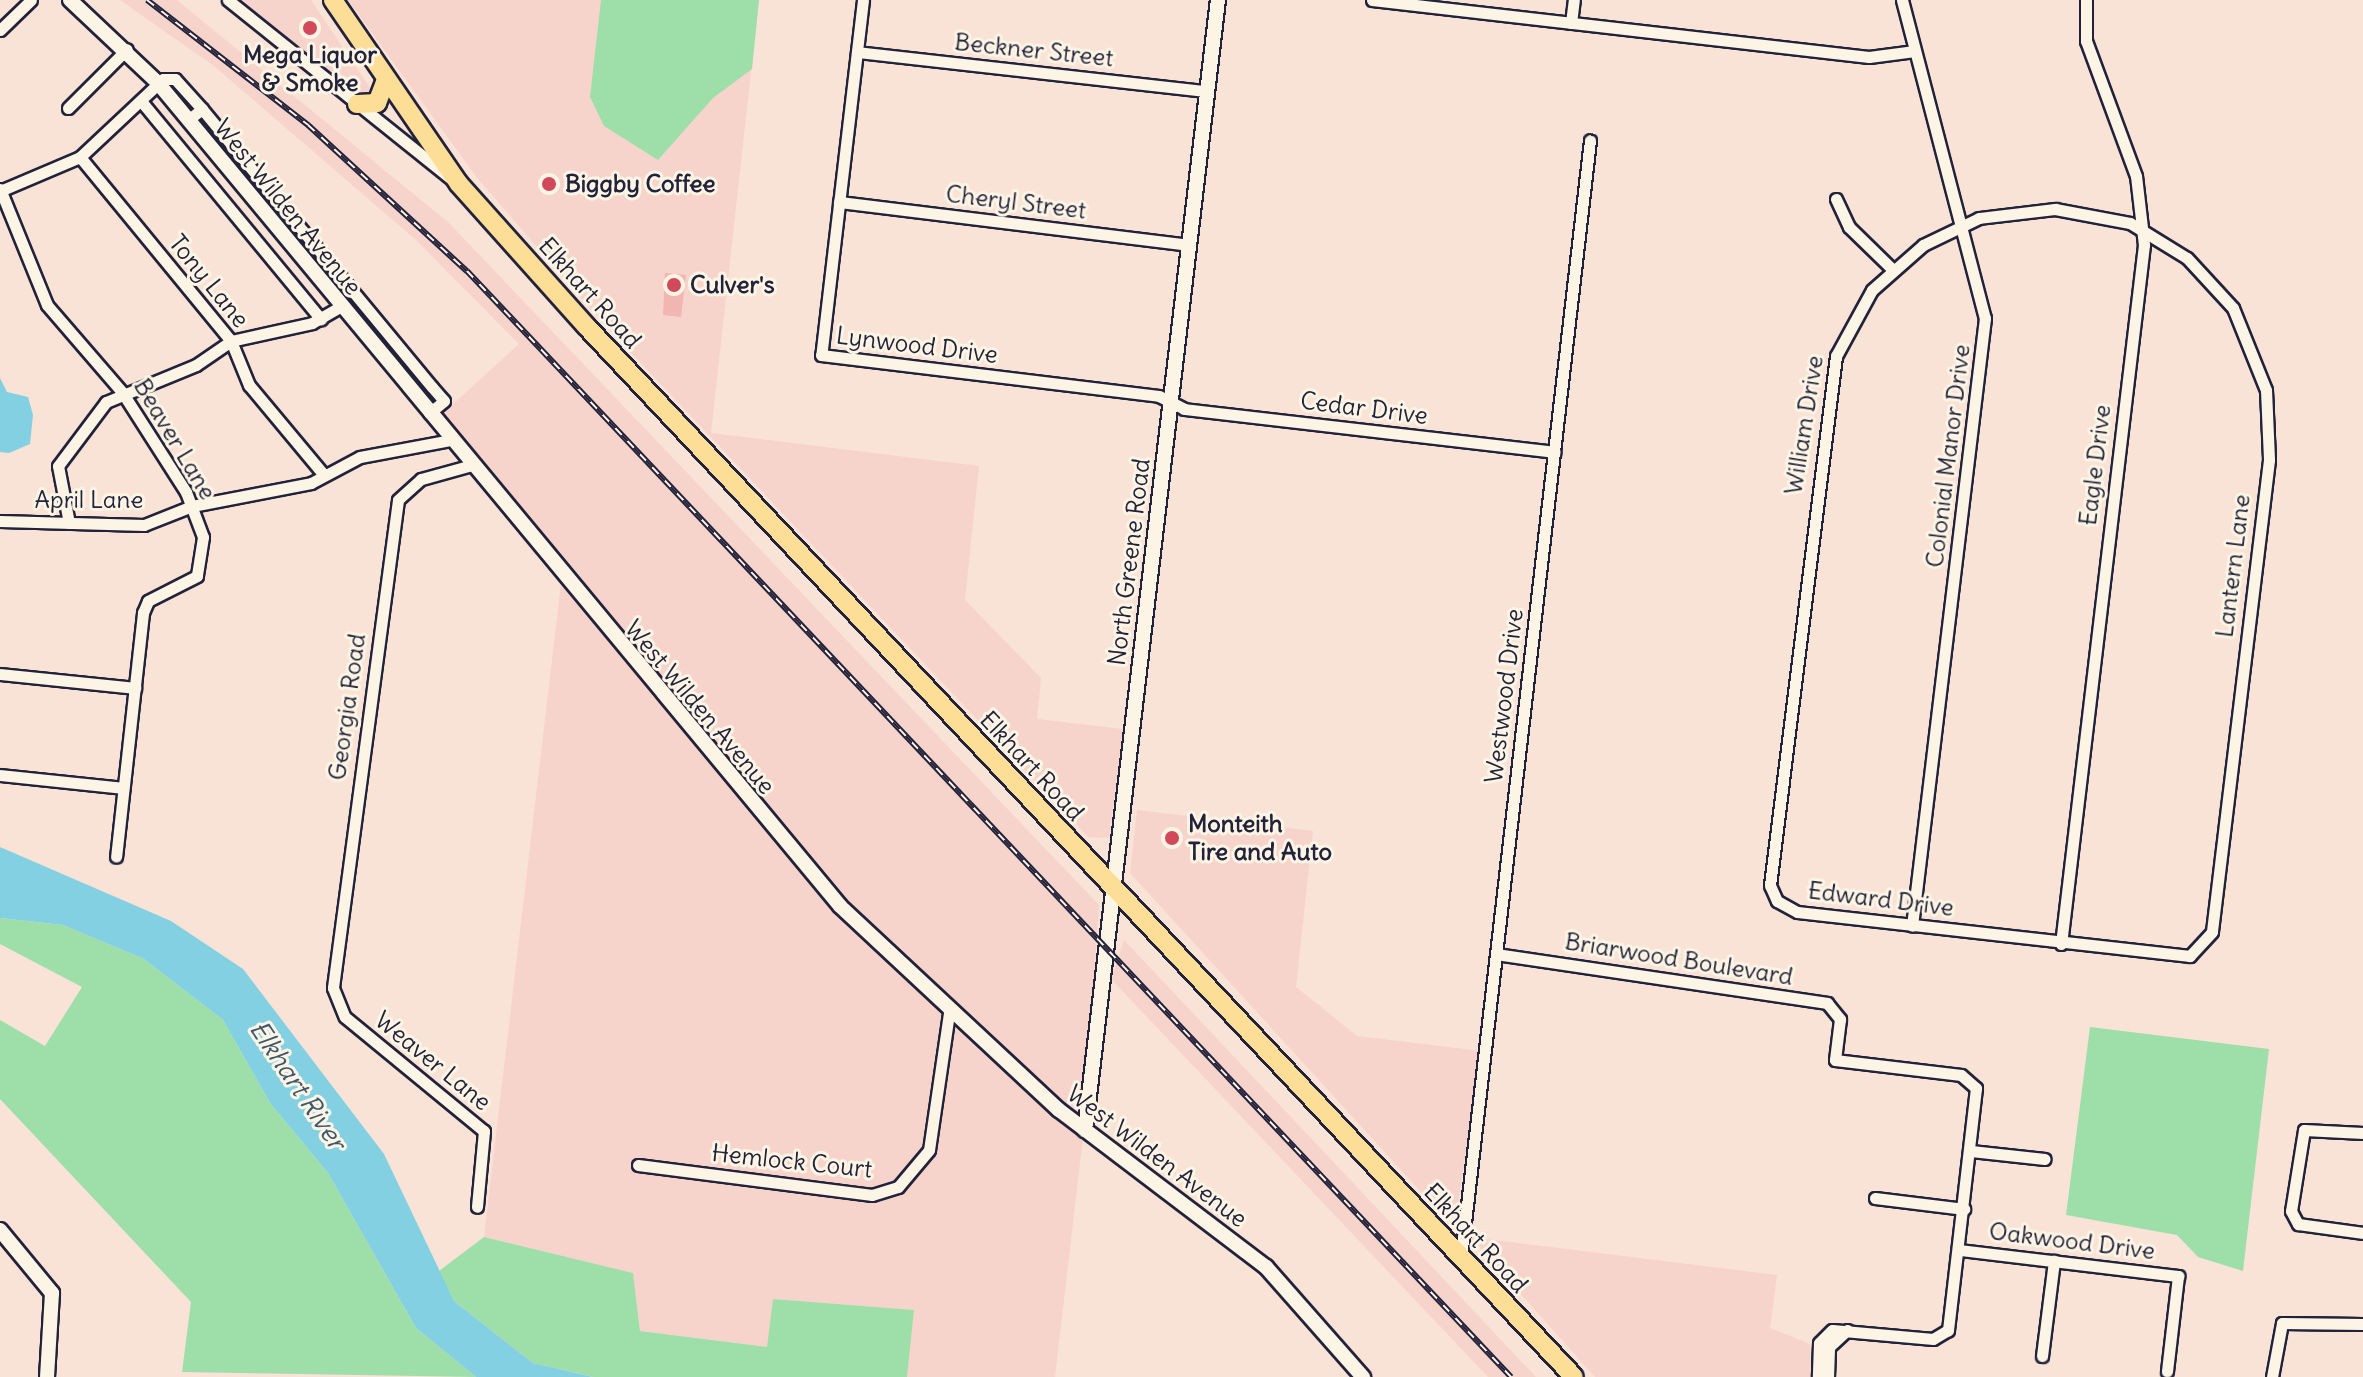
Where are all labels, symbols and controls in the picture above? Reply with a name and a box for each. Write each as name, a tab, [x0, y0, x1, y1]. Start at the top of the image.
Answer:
marker: Mega Liquor & Smoke	[301, 19, 319, 37]
street label: Beckner Street	[953, 27, 1115, 73]
place label: Mega Liquor & Smoke	[243, 41, 377, 97]
street label: West Wilden Avenue	[208, 113, 368, 301]
place label: Biggby Coffee	[565, 170, 715, 198]
marker: Biggby Coffee	[540, 175, 558, 193]
street label: Cheryl Street	[944, 179, 1088, 225]
street label: Tony Lane	[163, 229, 255, 333]
street label: Elkhart Road	[533, 232, 647, 354]
place label: Culver's	[690, 271, 775, 299]
marker: Culver's	[665, 276, 683, 294]
street label: Lynwood Drive	[835, 321, 999, 369]
street label: Colonial Manor Drive	[1920, 343, 1976, 569]
street label: William Drive	[1779, 353, 1829, 497]
street label: Beaver Lane	[128, 373, 222, 505]
street label: Cedar Drive	[1299, 386, 1429, 430]
street label: Eagle Drive	[2073, 403, 2117, 527]
street label: North Greene Road	[1102, 457, 1156, 667]
street label: April Lane	[35, 486, 143, 514]
street label: Lantern Lane	[2210, 493, 2256, 639]
street label: Westwood Drive	[1479, 607, 1529, 785]
street label: West Wilden Avenue	[619, 614, 781, 800]
street label: Georgia Road	[322, 632, 372, 782]
street label: Elkhart Road	[974, 705, 1090, 827]
place label: Monteith Tire and Auto	[1188, 810, 1332, 866]
marker: Monteith Tire and Auto	[1163, 829, 1181, 847]
street label: Edward Drive	[1807, 876, 1955, 922]
street label: Briarwood Boulevard	[1563, 927, 1795, 991]
street label: Weaver Lane	[369, 1005, 497, 1117]
water label: Elkhart River	[243, 1014, 353, 1156]
street label: West Wilden Avenue	[1061, 1079, 1253, 1233]
street label: Hemlock Court	[710, 1138, 874, 1184]
street label: Elkhart Road	[1418, 1177, 1534, 1299]
street label: Oakwood Drive	[1987, 1217, 2157, 1265]

